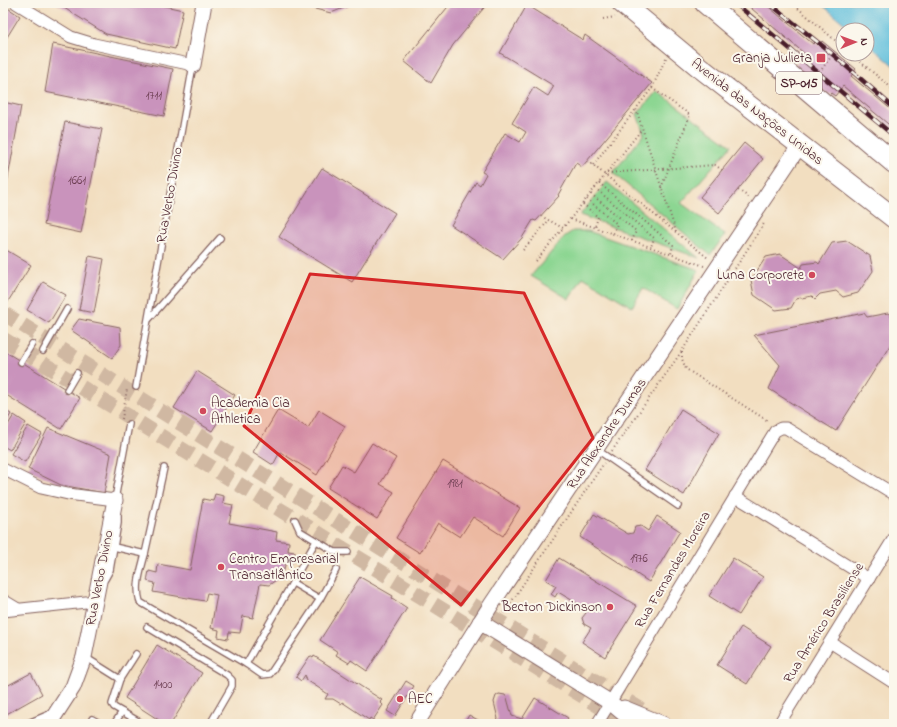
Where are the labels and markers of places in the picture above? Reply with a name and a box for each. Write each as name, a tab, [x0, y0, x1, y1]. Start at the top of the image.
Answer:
place label: Granja Julieta	[732, 48, 812, 69]
marker: Granja Julieta	[815, 52, 827, 64]
place label: Luna Corporete	[717, 265, 805, 286]
marker: Luna Corporete	[807, 270, 817, 280]
place label: Academia Cia Athletica	[211, 393, 290, 430]
marker: Academia Cia Athletica	[198, 406, 208, 416]
place label: Centro Empresarial Transatlântico	[229, 549, 339, 586]
marker: Centro Empresarial Transatlântico	[216, 562, 226, 572]
place label: Becton Dickinson	[501, 597, 602, 618]
marker: Becton Dickinson	[605, 602, 615, 612]
place label: AEC	[408, 689, 433, 710]
marker: AEC	[395, 694, 405, 704]

